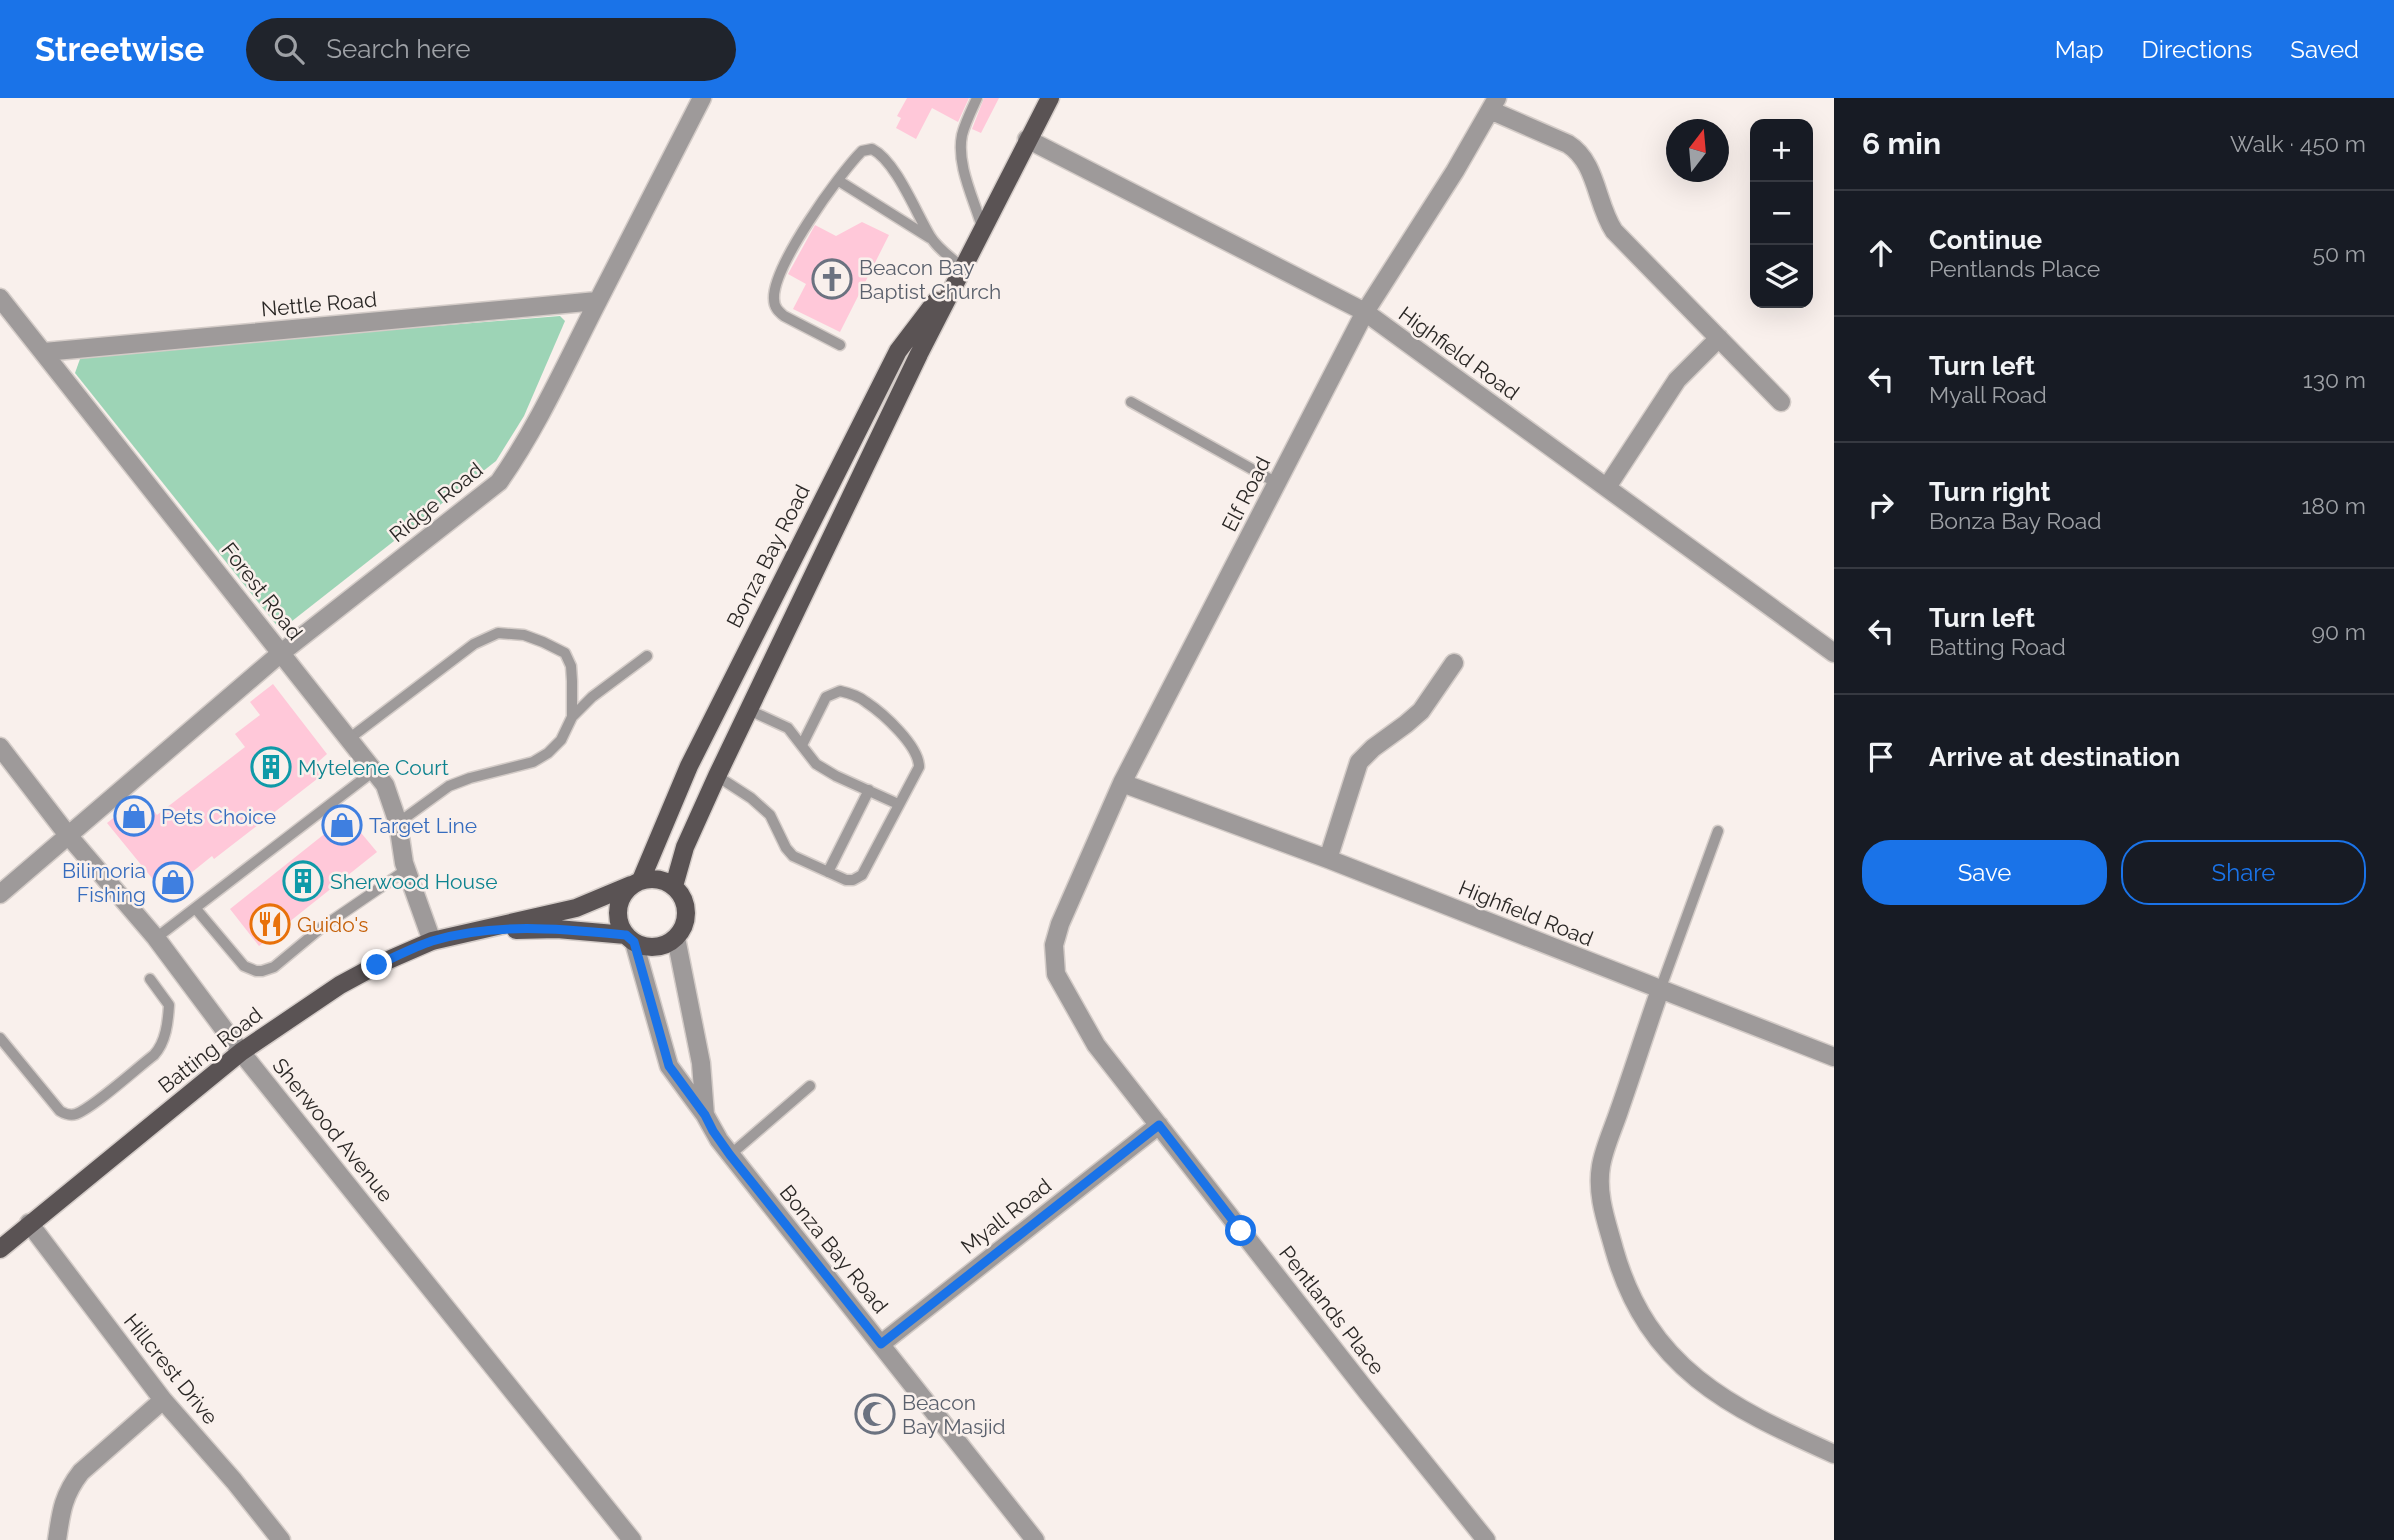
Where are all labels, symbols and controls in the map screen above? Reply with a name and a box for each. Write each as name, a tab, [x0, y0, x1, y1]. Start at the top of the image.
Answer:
search box	[246, 18, 736, 81]
text: Streetwise	[35, 30, 204, 69]
icon: search	[270, 30, 308, 68]
text: Search here	[326, 34, 471, 64]
text: Map	[2055, 35, 2104, 64]
text: Directions	[2142, 35, 2252, 64]
text: Saved	[2290, 35, 2359, 64]
north arrow	[1666, 119, 1729, 182]
map controls	[1750, 119, 1813, 308]
button: +	[1750, 119, 1813, 182]
text: 6 min	[1862, 126, 1941, 161]
text: Walk · 450 m	[2230, 130, 2366, 157]
button: −	[1750, 182, 1813, 245]
text: Continue	[1929, 225, 2042, 255]
icon: ahead	[1862, 234, 1900, 272]
text: 50 m	[2312, 240, 2366, 267]
button: layers	[1750, 245, 1813, 308]
place label: Beacon Bay Baptist Church	[859, 255, 1001, 304]
text: Pentlands Place	[1929, 255, 2100, 282]
church icon: Beacon Bay Baptist Church	[811, 258, 853, 300]
street label: Nettle Road	[260, 286, 378, 322]
street label: Highfield Road	[1394, 301, 1524, 405]
text: Turn left	[1929, 351, 2035, 381]
icon: left	[1862, 360, 1900, 398]
text: 130 m	[2303, 366, 2366, 393]
text: Myall Road	[1929, 381, 2047, 408]
street label: Elf Road	[1217, 452, 1275, 536]
street label: Ridge Road	[385, 457, 487, 547]
text: Turn right	[1929, 477, 2050, 507]
street label: Bonza Bay Road	[721, 480, 815, 632]
icon: right	[1862, 486, 1900, 524]
text: 180 m	[2301, 492, 2366, 519]
text: Bonza Bay Road	[1929, 507, 2102, 534]
street label: Forest Road	[216, 537, 308, 645]
text: Turn left	[1929, 603, 2035, 633]
icon: left	[1862, 612, 1900, 650]
text: 90 m	[2311, 618, 2366, 645]
text: Batting Road	[1929, 633, 2066, 660]
icon: arrive	[1862, 738, 1900, 776]
text: Arrive at destination	[1929, 742, 2180, 772]
building icon: Mytelene Court	[250, 746, 292, 788]
place label: Mytelene Court	[298, 755, 449, 780]
shop icon: Pets Choice	[113, 795, 155, 837]
place label: Pets Choice	[161, 804, 276, 829]
shop icon: Target Line	[321, 804, 363, 846]
place label: Target Line	[369, 813, 477, 838]
button: Save	[1862, 840, 2107, 905]
button: Share	[2121, 840, 2366, 905]
place label: Bilimoria Fishing	[62, 858, 146, 907]
building icon: Sherwood House	[282, 860, 324, 902]
shop icon: Bilimoria Fishing	[152, 861, 194, 903]
place label: Sherwood House	[330, 869, 498, 894]
street label: Highfield Road	[1455, 875, 1597, 951]
restaurant icon: Guido's	[249, 903, 291, 945]
place label: Guido's	[297, 912, 368, 937]
route end	[361, 949, 392, 980]
street label: Batting Road	[153, 1002, 267, 1098]
street label: Sherwood Avenue	[267, 1053, 399, 1207]
street label: Myall Road	[956, 1173, 1056, 1259]
street label: Bonza Bay Road	[775, 1180, 893, 1318]
route start	[1225, 1215, 1256, 1246]
street label: Pentlands Place	[1274, 1241, 1390, 1379]
street label: Hillcrest Drive	[119, 1309, 223, 1429]
place label: Beacon Bay Masjid	[902, 1390, 1006, 1439]
mosque icon: Beacon Bay Masjid	[854, 1393, 896, 1435]

